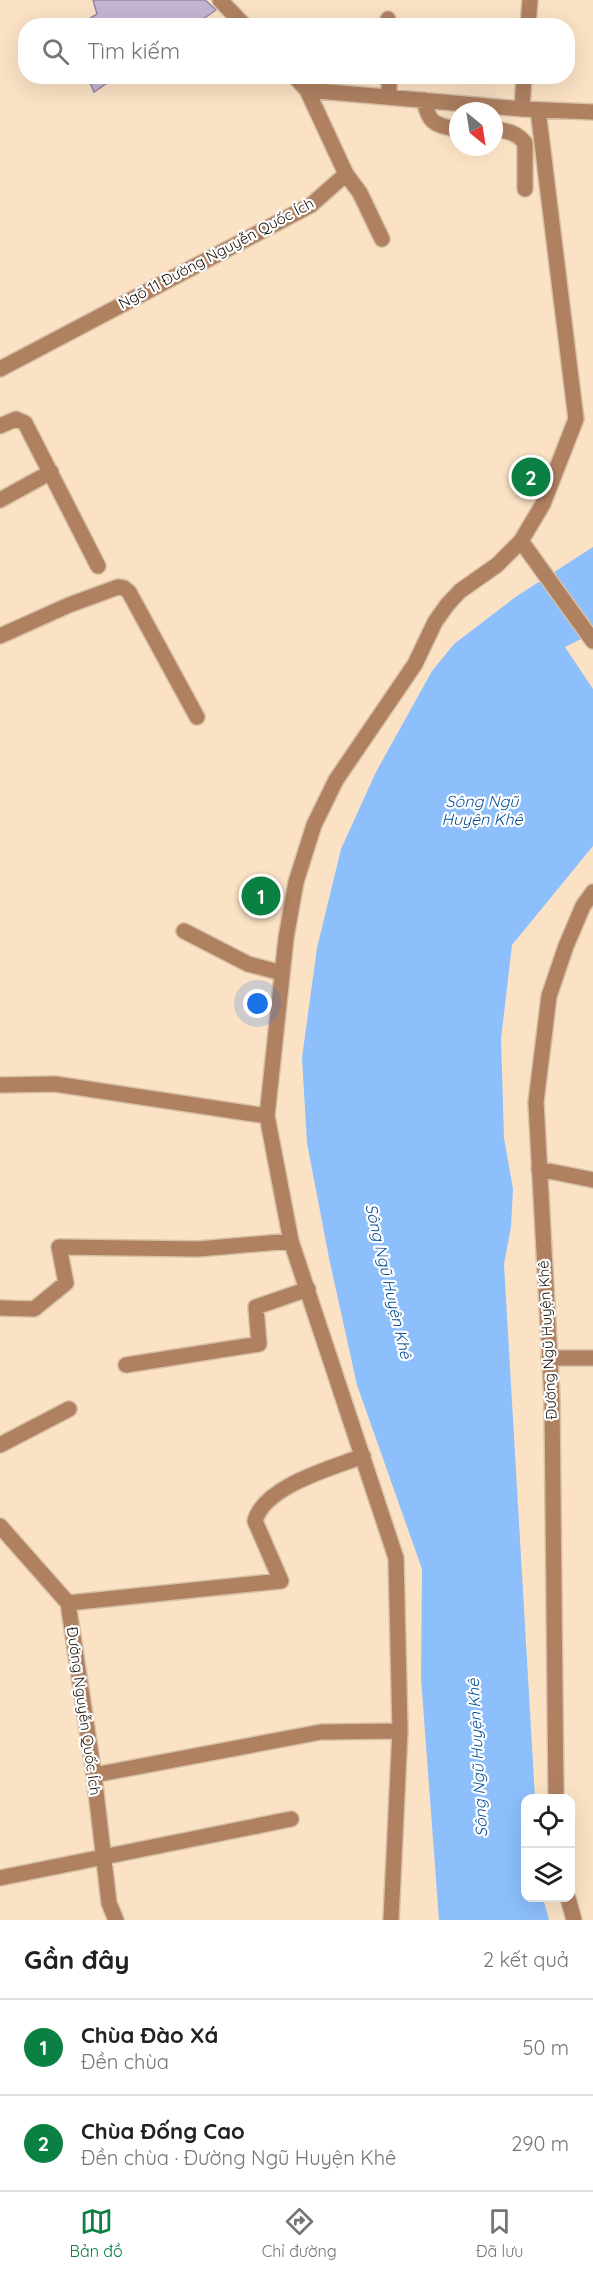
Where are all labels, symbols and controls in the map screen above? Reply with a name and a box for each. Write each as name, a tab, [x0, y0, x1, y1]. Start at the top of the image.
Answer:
search box	[18, 18, 575, 84]
icon: search	[39, 35, 72, 68]
text: Tìm kiếm	[87, 37, 180, 65]
north arrow	[449, 102, 503, 156]
street label: Ngõ 11 Đường Nguyễn Quốc Ích	[115, 193, 317, 313]
pin: 2	[512, 454, 550, 500]
water label: Sông Ngũ Huyện Khê	[441, 791, 524, 829]
pin: 1	[242, 874, 280, 918]
your location	[243, 989, 272, 1018]
water label: Sông Ngũ Huyện Khê	[361, 1202, 417, 1361]
street label: Đường Ngũ Huyện Khê	[533, 1260, 561, 1420]
street label: Đường Nguyễn Quốc Ích	[63, 1625, 105, 1797]
water label: Sông Ngũ Huyện Khê	[463, 1677, 491, 1838]
map controls	[521, 1794, 575, 1902]
button: locate	[521, 1794, 575, 1848]
button: layers	[521, 1848, 575, 1902]
text: Gần đây	[24, 1943, 129, 1976]
text: 2 kết quả	[483, 1947, 569, 1972]
text: Chùa Đào Xá	[81, 2021, 218, 2049]
text: 1	[40, 2035, 47, 2060]
text: 50 m	[523, 2035, 569, 2060]
text: Đền chùa	[81, 2049, 169, 2074]
text: Chùa Đống Cao	[81, 2117, 245, 2145]
text: 2	[38, 2131, 49, 2156]
text: 290 m	[511, 2131, 569, 2156]
text: Đền chùa · Đường Ngũ Huyện Khê	[81, 2145, 396, 2170]
tab: Bản đồ	[70, 2205, 123, 2261]
tab: Chỉ đường	[262, 2205, 337, 2261]
tab: Đã lưu	[476, 2205, 523, 2261]

